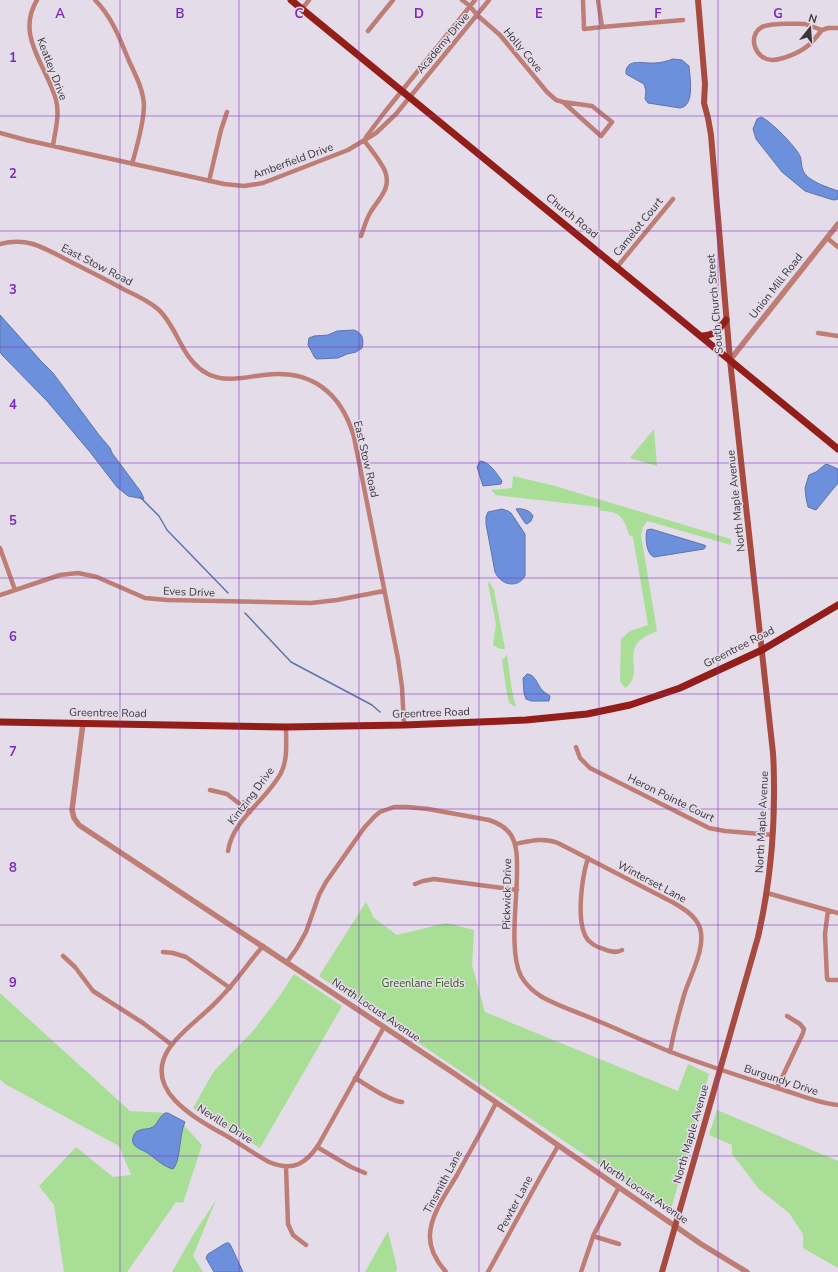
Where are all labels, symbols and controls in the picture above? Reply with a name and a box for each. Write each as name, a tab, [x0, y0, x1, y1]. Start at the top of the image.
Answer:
text: A	[55, 5, 65, 23]
text: B	[176, 5, 185, 23]
text: C	[295, 5, 304, 23]
text: E	[535, 5, 543, 23]
text: F	[654, 5, 662, 23]
text: G	[773, 5, 783, 23]
north arrow	[790, 8, 830, 48]
street label: Academy Drive	[414, 10, 472, 76]
text: N	[807, 11, 819, 27]
street label: Holly Cove	[500, 25, 546, 76]
street label: Keatley Drive	[33, 36, 71, 103]
text: 1	[9, 49, 17, 67]
street label: Amberfield Drive	[251, 139, 335, 182]
text: 2	[9, 165, 17, 183]
street label: Church Road	[543, 190, 601, 242]
street label: Camelot Court	[610, 194, 666, 260]
street label: East Stow Road	[59, 241, 135, 289]
street label: Union Mill Road	[746, 250, 806, 322]
street label: South Church Street	[703, 253, 727, 354]
text: 3	[9, 281, 17, 299]
text: 4	[9, 396, 17, 414]
street label: East Stow Road	[350, 419, 382, 499]
street label: North Maple Avenue	[723, 449, 749, 553]
text: 5	[9, 512, 17, 530]
street label: Eves Drive	[163, 584, 215, 600]
street label: Greentree Road	[701, 623, 777, 671]
text: 6	[9, 628, 17, 646]
street label: Greentree Road	[392, 704, 470, 722]
street label: Greentree Road	[69, 705, 147, 721]
text: 7	[9, 743, 17, 761]
street label: Kintzing Drive	[224, 764, 278, 828]
street label: Heron Pointe Court	[625, 770, 717, 826]
street label: North Maple Avenue	[752, 770, 772, 874]
street label: Winterset Lane	[615, 857, 689, 907]
street label: Pickwick Drive	[499, 858, 515, 930]
text: 8	[9, 859, 17, 877]
text: 9	[9, 974, 17, 992]
street label: North Locust Avenue	[329, 975, 423, 1045]
park label: Greenlane Fields	[381, 976, 465, 991]
street label: Burgundy Drive	[742, 1061, 820, 1099]
street label: North Maple Avenue	[670, 1083, 712, 1185]
street label: Neville Drive	[194, 1101, 256, 1147]
street label: Tinsmith Lane	[420, 1148, 466, 1216]
street label: North Locust Avenue	[597, 1157, 691, 1227]
street label: Pewter Lane	[494, 1173, 536, 1235]

